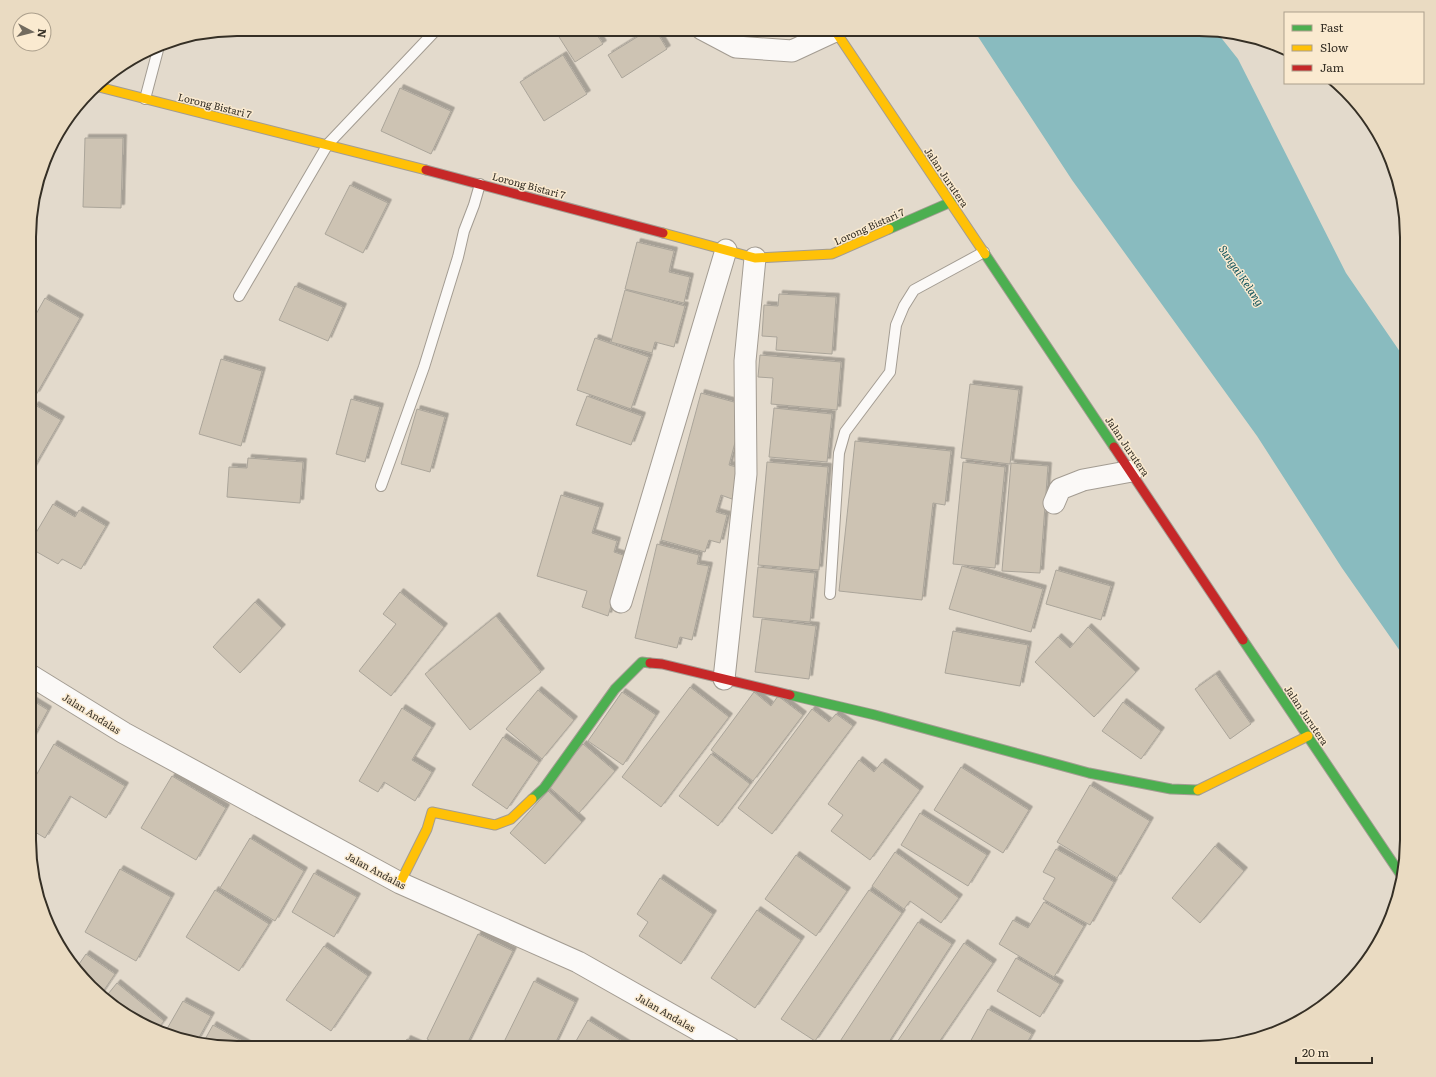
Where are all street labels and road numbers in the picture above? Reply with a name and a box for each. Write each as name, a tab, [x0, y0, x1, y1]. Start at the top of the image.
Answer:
street label: Lorong Bistari 7	[177, 89, 253, 121]
street label: Jalan Jurutera	[921, 144, 973, 210]
street label: Lorong Bistari 7	[491, 168, 567, 202]
street label: Lorong Bistari 7	[831, 204, 907, 248]
street label: Jalan Jurutera	[1102, 413, 1154, 479]
street label: Jalan Jurutera	[1281, 682, 1333, 748]
street label: Jalan Andalas	[60, 689, 124, 737]
street label: Jalan Andalas	[343, 848, 409, 892]
street label: Jalan Andalas	[634, 989, 699, 1035]

